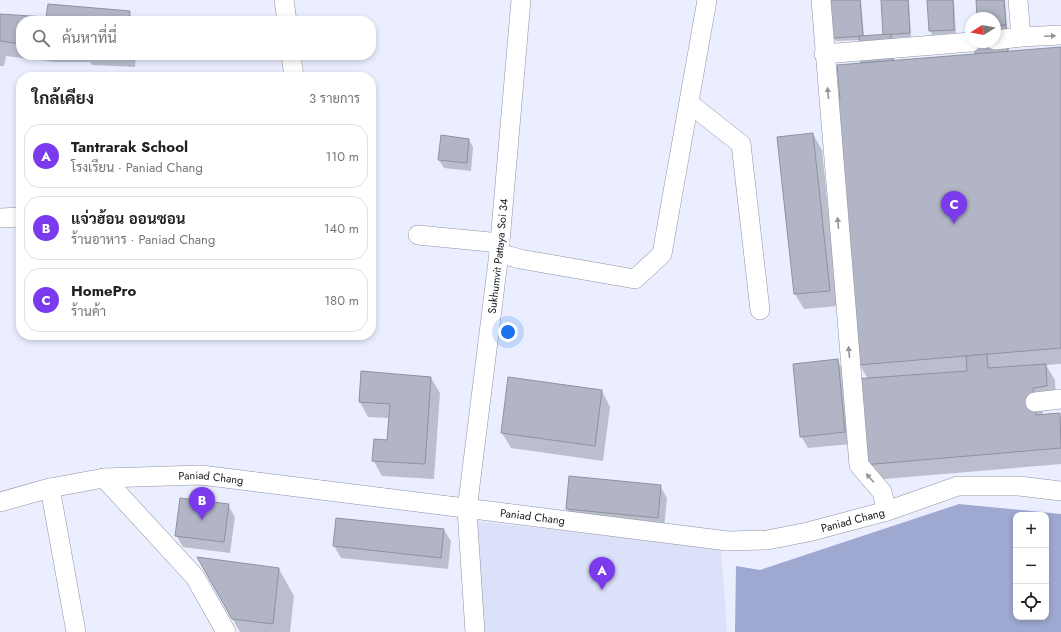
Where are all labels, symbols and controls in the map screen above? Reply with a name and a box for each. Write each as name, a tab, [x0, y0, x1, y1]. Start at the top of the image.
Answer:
north arrow	[965, 12, 1001, 48]
search box	[16, 16, 376, 60]
icon: search	[30, 27, 52, 49]
text: ค้นหาที่นี่	[62, 27, 117, 49]
one-way arrow	[1044, 32, 1056, 39]
text: ใกล้เคียง	[32, 86, 94, 110]
one-way arrow	[824, 87, 831, 99]
text: 3 รายการ	[309, 89, 360, 108]
text: Tantrarak School	[71, 136, 188, 158]
text: A	[41, 147, 51, 166]
text: 110 m	[325, 147, 359, 166]
text: โรงเรียน · Paniad Chang	[71, 158, 203, 177]
pin: C	[941, 191, 967, 224]
street label: Sukhumvit Pattaya Soi 34	[483, 197, 512, 315]
text: แจ่วฮ้อน ออนซอน	[71, 208, 185, 230]
one-way arrow	[835, 217, 842, 229]
text: B	[42, 219, 50, 238]
text: 140 m	[324, 219, 359, 238]
text: ร้านอาหาร · Paniad Chang	[71, 230, 215, 249]
text: HomePro	[71, 280, 136, 302]
text: C	[41, 291, 51, 310]
text: 180 m	[324, 291, 359, 310]
text: ร้านค้า	[71, 302, 106, 321]
your location	[498, 322, 518, 342]
one-way arrow	[846, 346, 853, 358]
street label: Paniad Chang	[178, 467, 244, 488]
one-way arrow	[865, 472, 874, 483]
pin: B	[189, 487, 215, 520]
street label: Paniad Chang	[819, 504, 886, 536]
street label: Paniad Chang	[499, 505, 566, 529]
map controls	[1013, 512, 1049, 620]
button: +	[1013, 512, 1049, 548]
button: −	[1013, 548, 1049, 584]
pin: A	[589, 557, 615, 590]
button: locate	[1013, 584, 1049, 620]

